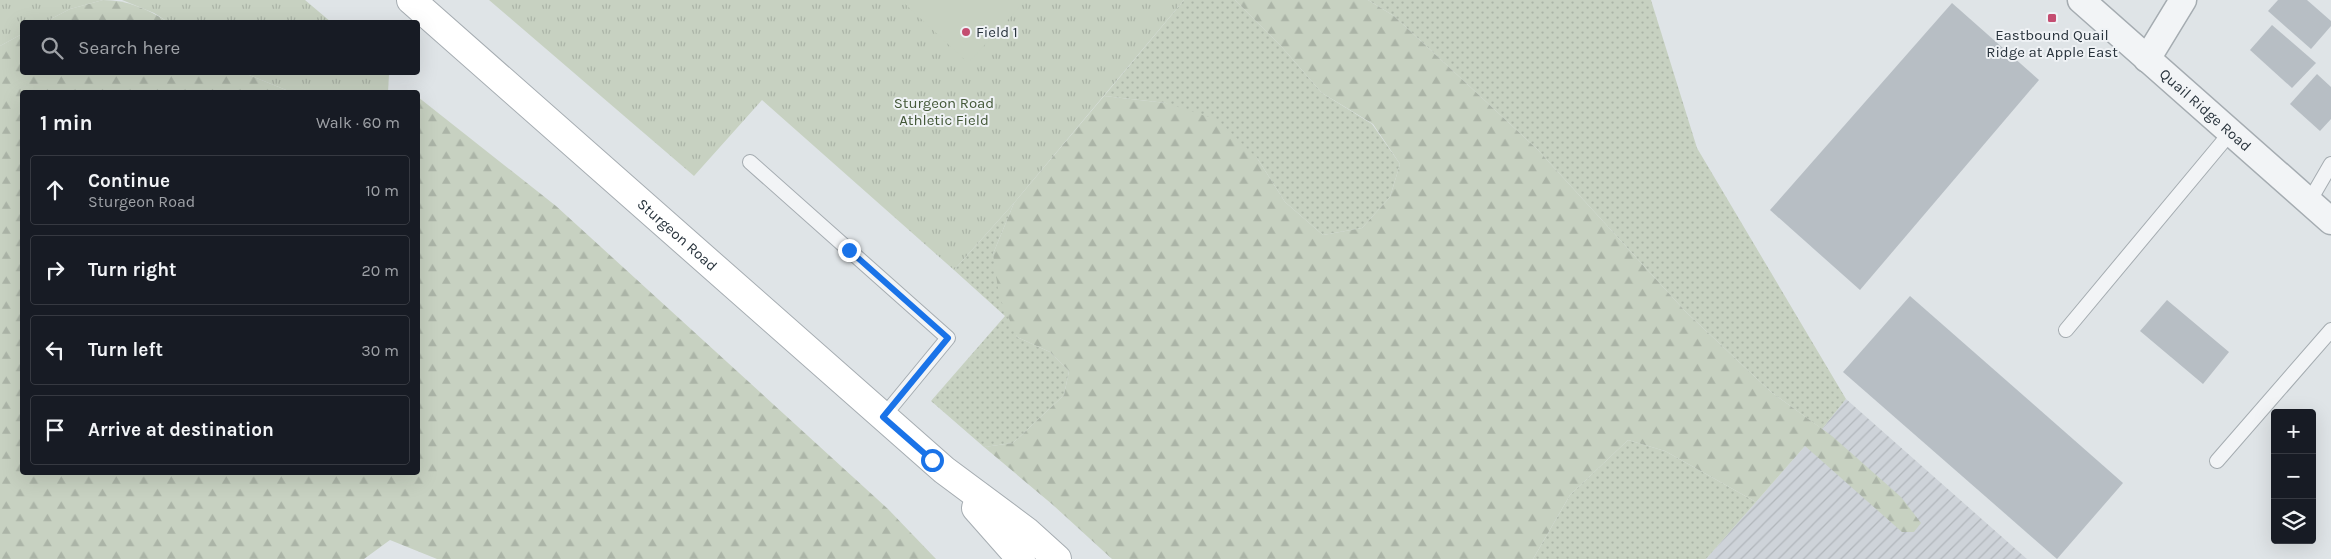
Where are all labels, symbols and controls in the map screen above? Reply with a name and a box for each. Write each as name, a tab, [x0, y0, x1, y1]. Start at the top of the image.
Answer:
marker: Eastbound Quail Ridge at Apple East	[2046, 12, 2058, 24]
search box	[20, 20, 420, 75]
place label: Field 1	[976, 23, 1018, 41]
marker: Field 1	[960, 26, 972, 38]
place label: Eastbound Quail Ridge at Apple East	[1986, 26, 2118, 61]
icon: search	[38, 34, 66, 62]
text: Search here	[78, 37, 180, 59]
street label: Quail Ridge Road	[2156, 65, 2255, 155]
park label: Sturgeon Road Athletic Field	[894, 94, 994, 129]
text: 1 min	[40, 111, 93, 135]
text: Walk · 60 m	[316, 113, 400, 132]
text: Continue	[88, 170, 170, 192]
icon: ahead	[41, 176, 69, 204]
text: 10 m	[365, 181, 399, 200]
text: Sturgeon Road	[88, 192, 195, 211]
street label: Sturgeon Road	[634, 195, 721, 275]
route end	[838, 239, 861, 262]
icon: right	[41, 256, 69, 284]
text: Turn right	[88, 259, 177, 281]
text: 20 m	[361, 261, 399, 280]
icon: left	[41, 336, 69, 364]
text: Turn left	[88, 339, 163, 361]
text: 30 m	[361, 341, 399, 360]
map controls	[2271, 409, 2316, 544]
button: +	[2271, 409, 2316, 454]
icon: arrive	[41, 416, 69, 444]
text: Arrive at destination	[88, 419, 274, 441]
route start	[921, 449, 944, 472]
button: −	[2271, 454, 2316, 499]
button: layers	[2271, 499, 2316, 544]

